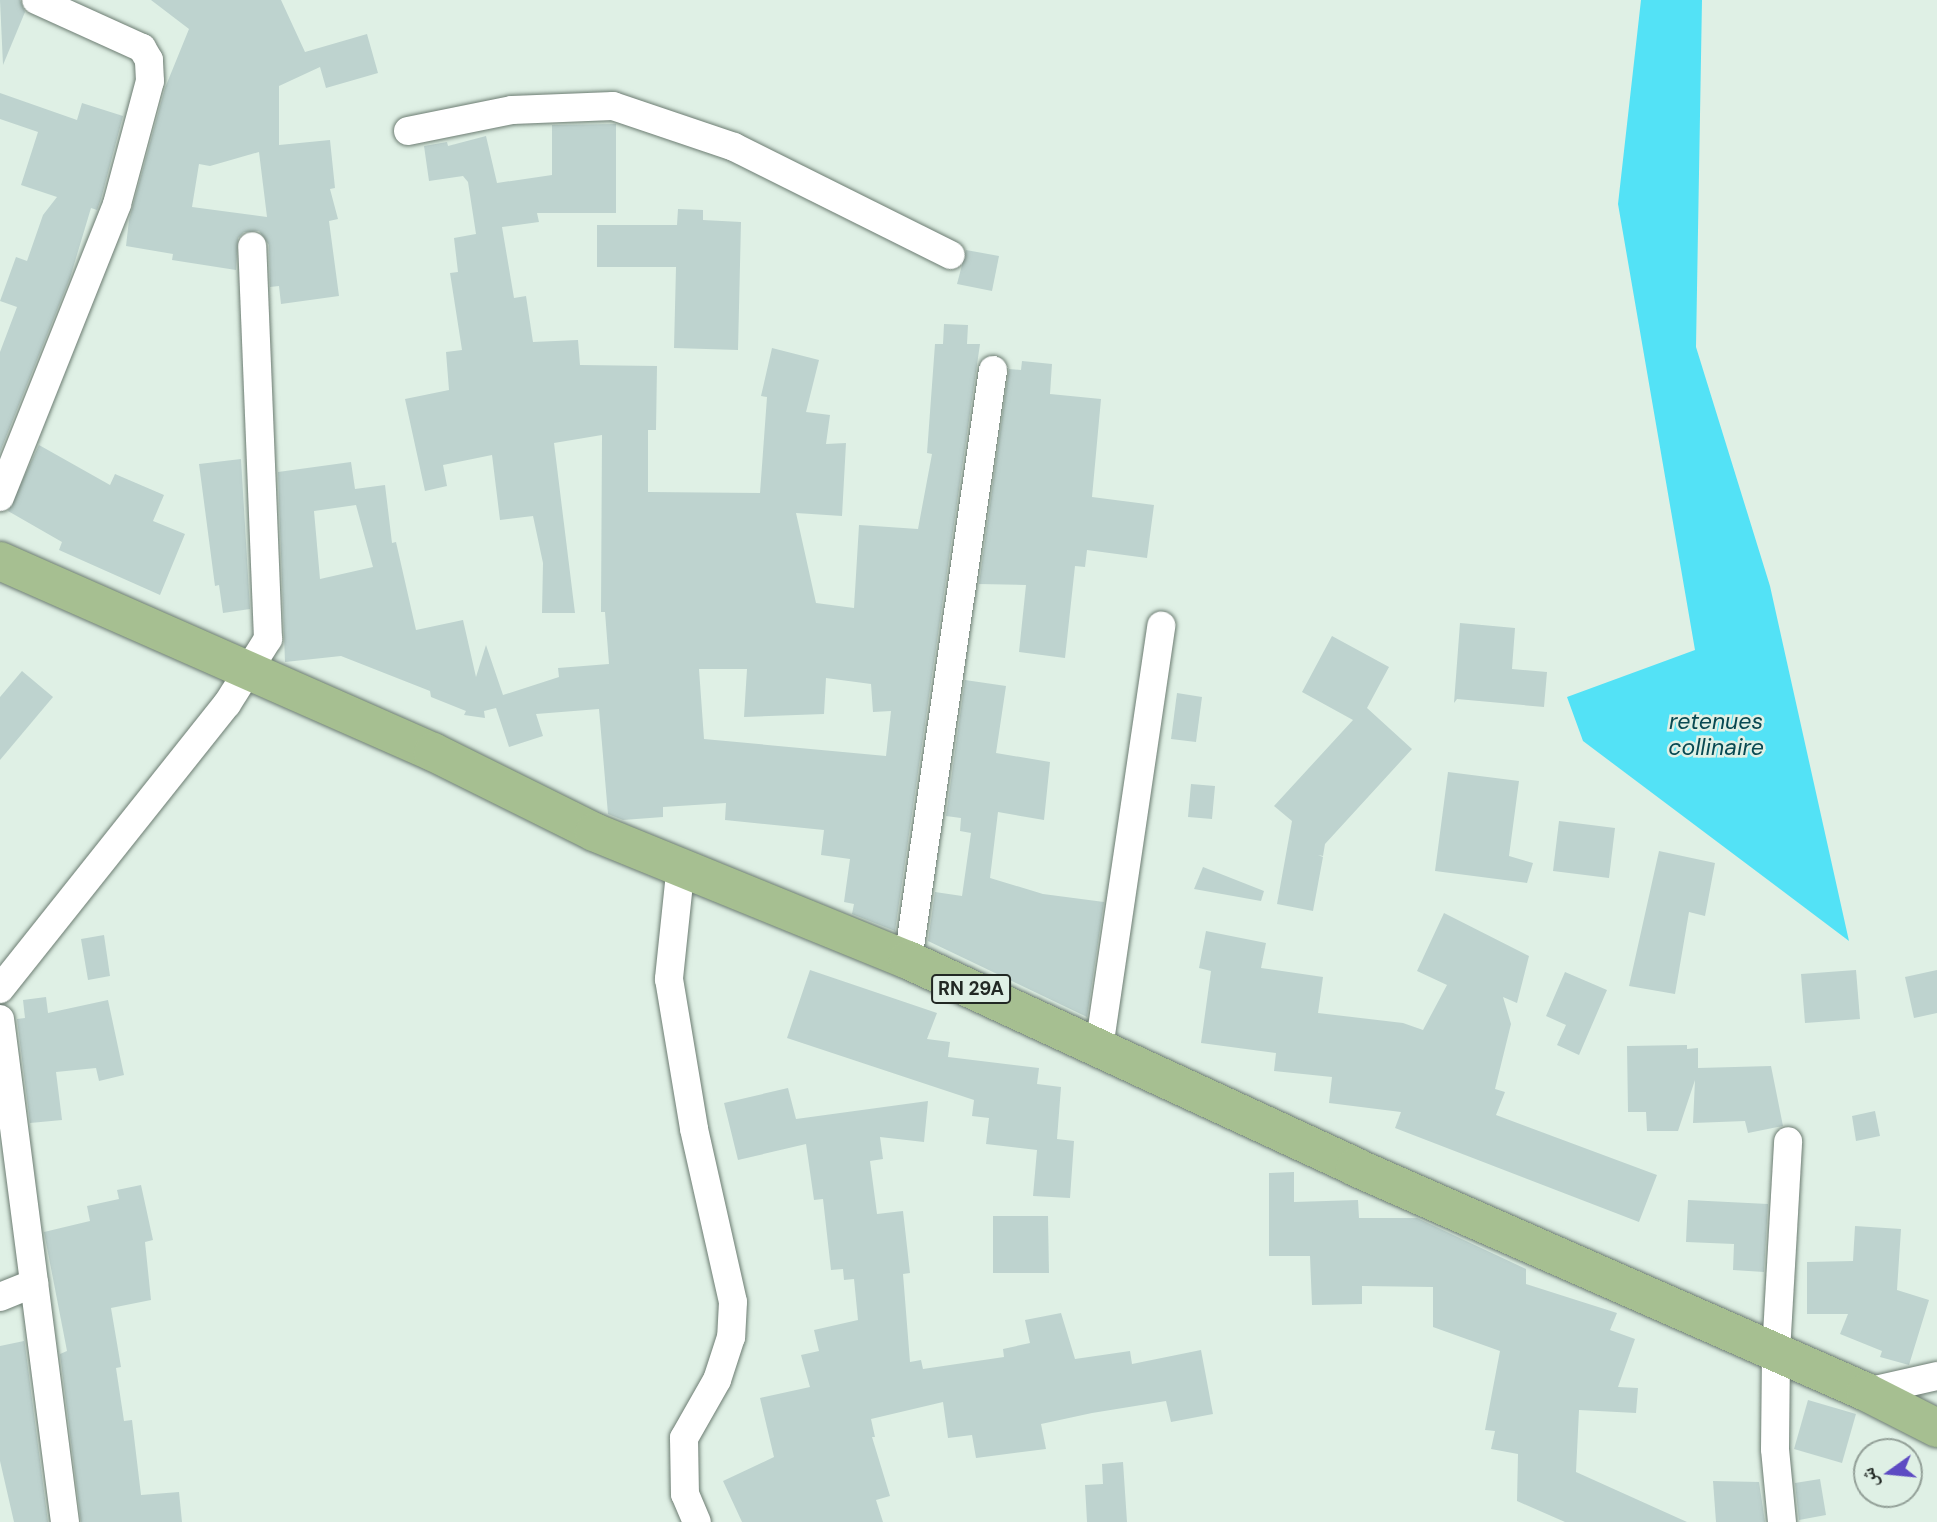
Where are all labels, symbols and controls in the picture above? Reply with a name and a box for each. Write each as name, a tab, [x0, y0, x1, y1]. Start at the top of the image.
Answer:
water label: retenues collinaire	[1668, 707, 1764, 761]
road number: RN 29A	[931, 973, 1011, 1004]
north arrow	[1853, 1438, 1923, 1508]
text: ش	[1854, 1465, 1884, 1491]

